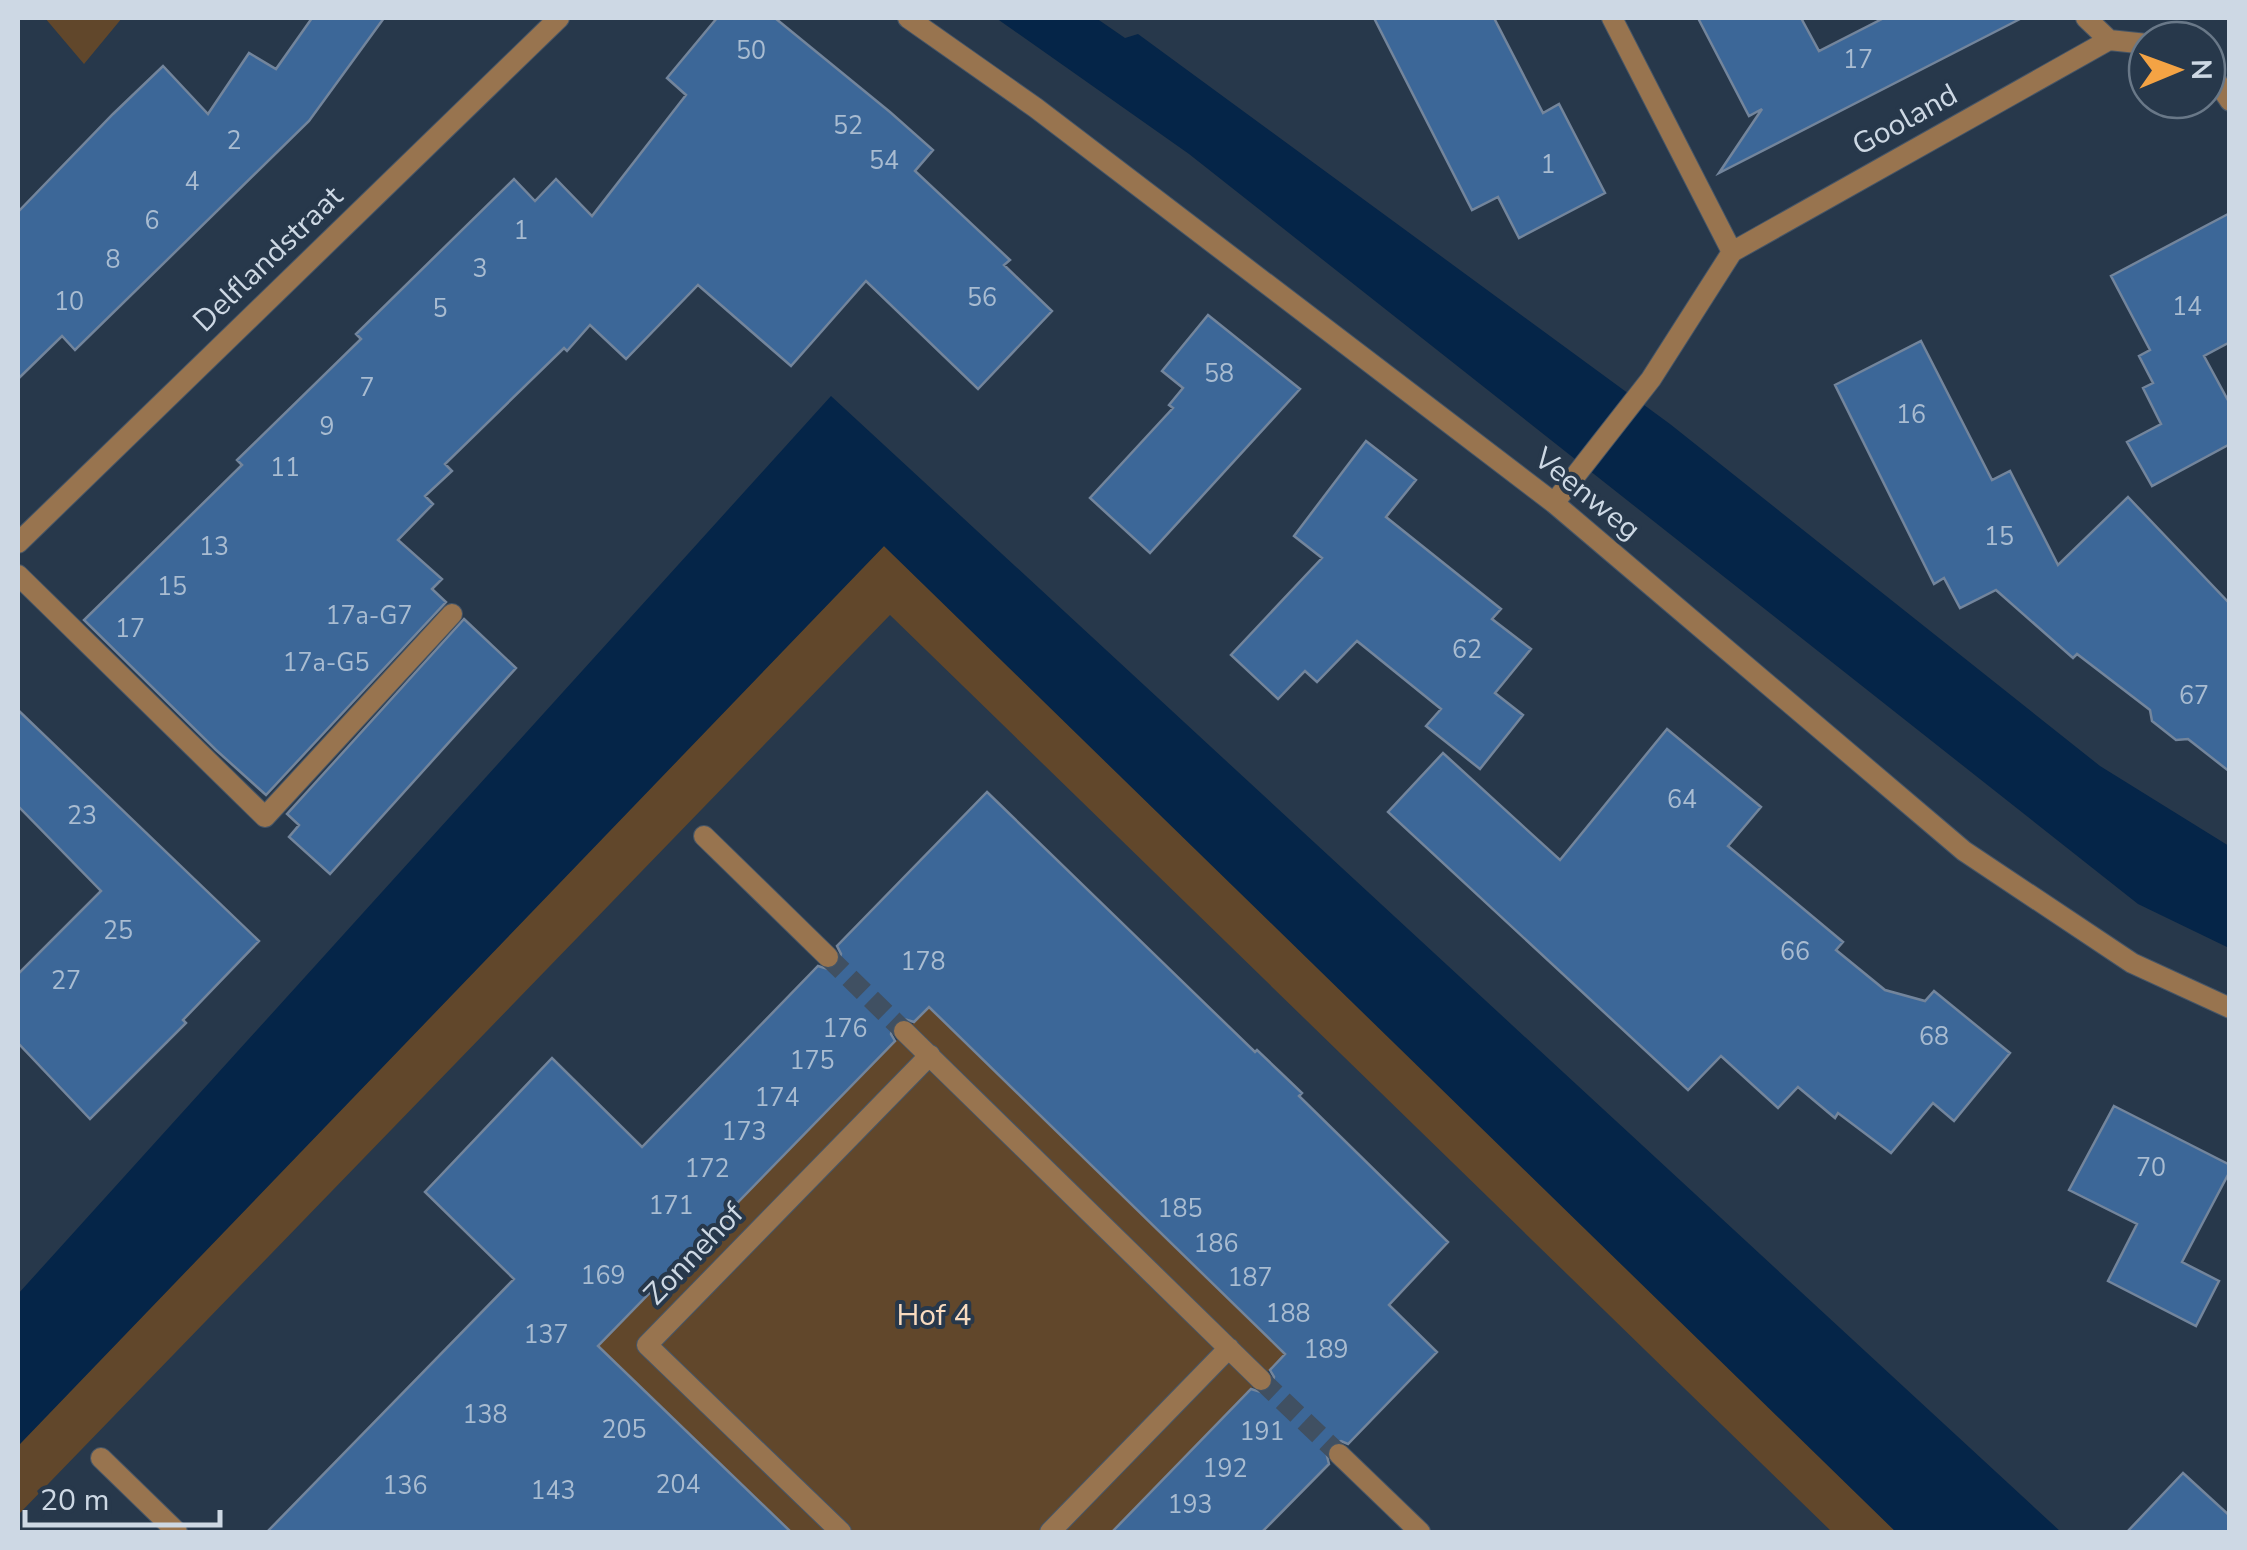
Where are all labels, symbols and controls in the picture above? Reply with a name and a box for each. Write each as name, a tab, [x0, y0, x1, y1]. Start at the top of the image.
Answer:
north arrow	[2127, 20, 2227, 120]
house number: 50	[736, 34, 766, 68]
house number: 17	[1843, 43, 1873, 77]
text: N	[2182, 59, 2220, 80]
street label: Gooland	[1845, 74, 1965, 166]
house number: 52	[833, 109, 863, 143]
house number: 2	[226, 124, 242, 158]
house number: 54	[869, 144, 899, 178]
house number: 1	[1540, 148, 1556, 182]
house number: 4	[184, 165, 200, 199]
street label: Delflandstraat	[184, 177, 352, 341]
house number: 6	[144, 204, 160, 238]
house number: 1	[513, 214, 529, 248]
house number: 8	[105, 243, 121, 277]
house number: 3	[472, 252, 488, 286]
house number: 56	[967, 281, 997, 315]
house number: 10	[54, 285, 84, 319]
house number: 14	[2172, 290, 2202, 324]
house number: 5	[432, 292, 448, 326]
house number: 58	[1204, 357, 1234, 391]
house number: 7	[359, 371, 375, 405]
house number: 16	[1896, 398, 1926, 432]
house number: 9	[319, 410, 335, 444]
street label: Veenweg	[1524, 438, 1649, 550]
house number: 11	[270, 451, 300, 485]
house number: 15	[1984, 520, 2014, 554]
house number: 13	[199, 530, 229, 564]
house number: 15	[157, 570, 187, 604]
house number: 17a-G7	[325, 599, 413, 633]
house number: 17	[115, 612, 145, 646]
house number: 62	[1452, 633, 1482, 667]
house number: 17a-G5	[282, 646, 370, 680]
house number: 67	[2179, 679, 2209, 713]
house number: 64	[1667, 783, 1697, 817]
house number: 23	[67, 799, 97, 833]
house number: 25	[103, 914, 133, 948]
house number: 66	[1780, 935, 1810, 969]
house number: 178	[900, 945, 946, 979]
house number: 27	[51, 964, 81, 998]
house number: 176	[822, 1012, 868, 1046]
house number: 68	[1919, 1020, 1949, 1054]
house number: 175	[789, 1044, 835, 1078]
house number: 174	[754, 1081, 800, 1115]
house number: 173	[721, 1115, 767, 1149]
house number: 70	[2136, 1151, 2166, 1185]
house number: 172	[684, 1152, 730, 1186]
house number: 171	[648, 1189, 694, 1223]
house number: 185	[1157, 1192, 1203, 1226]
street label: Zonnehof	[635, 1193, 754, 1314]
house number: 186	[1193, 1227, 1239, 1261]
house number: 169	[580, 1259, 626, 1293]
house number: 187	[1227, 1261, 1273, 1295]
park label: Hof 4	[896, 1295, 972, 1336]
house number: 188	[1265, 1297, 1311, 1331]
house number: 137	[523, 1318, 569, 1352]
house number: 189	[1303, 1333, 1349, 1367]
house number: 138	[462, 1398, 508, 1432]
house number: 205	[601, 1413, 647, 1447]
house number: 191	[1239, 1415, 1285, 1449]
house number: 192	[1202, 1452, 1248, 1486]
scale bar	[25, 1465, 220, 1527]
house number: 204	[655, 1468, 701, 1502]
house number: 136	[382, 1469, 428, 1503]
house number: 143	[530, 1474, 576, 1508]
text: 20 m	[40, 1480, 109, 1521]
house number: 193	[1167, 1488, 1213, 1522]

